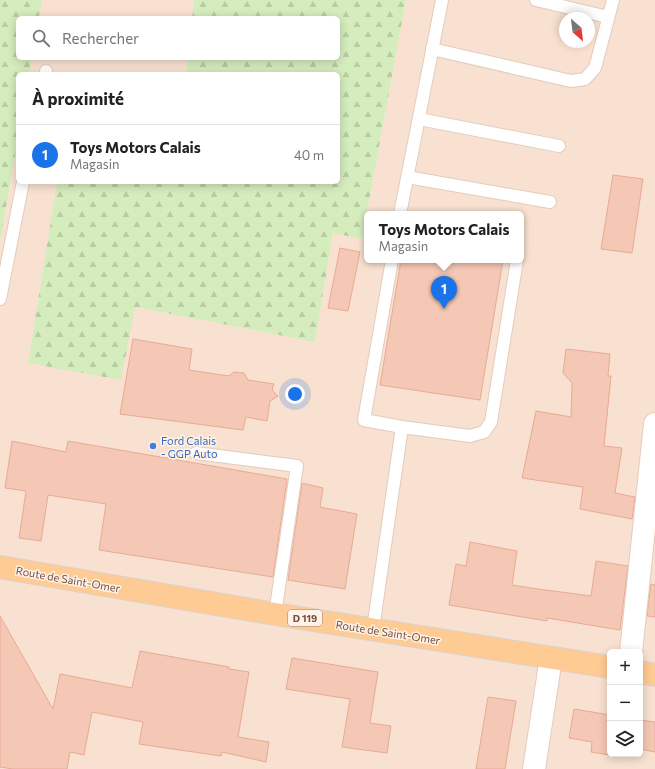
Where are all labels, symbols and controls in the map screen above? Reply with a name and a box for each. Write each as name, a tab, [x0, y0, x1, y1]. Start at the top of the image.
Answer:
north arrow	[559, 12, 595, 48]
search box	[16, 16, 340, 60]
icon: search	[30, 27, 52, 49]
text: Rechercher	[62, 29, 139, 47]
text: À proximité	[32, 88, 124, 109]
text: Toys Motors Calais	[70, 138, 201, 156]
text: 1	[42, 147, 48, 163]
text: 40 m	[294, 147, 324, 163]
text: Magasin	[70, 156, 120, 172]
popup	[364, 211, 524, 263]
text: Toys Motors Calais	[379, 220, 509, 238]
text: Magasin	[379, 238, 428, 254]
pin: 1	[431, 276, 457, 309]
your location	[285, 384, 305, 404]
place label: Ford Calais - GGP Auto	[161, 434, 218, 460]
marker: Ford Calais - GGP Auto	[148, 441, 158, 451]
street label: Route de Saint-Omer	[15, 563, 122, 595]
road number: D 119	[288, 610, 322, 626]
street label: Route de Saint-Omer	[335, 617, 442, 647]
map controls	[607, 649, 643, 757]
button: +	[607, 649, 643, 685]
button: −	[607, 685, 643, 721]
button: layers	[607, 721, 643, 757]

